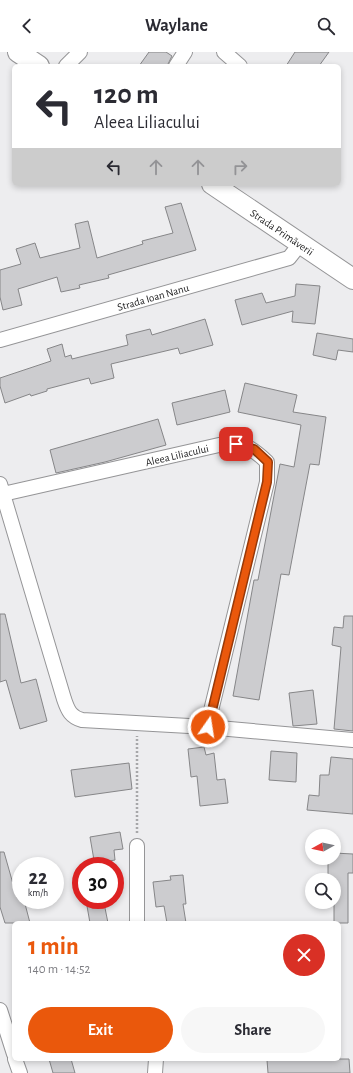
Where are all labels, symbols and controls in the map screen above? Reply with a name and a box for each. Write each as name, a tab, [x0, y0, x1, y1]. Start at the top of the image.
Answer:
icon: back	[16, 15, 38, 37]
icon: search	[315, 15, 337, 37]
text: Waylane	[145, 17, 208, 35]
icon: left	[28, 80, 80, 132]
text: 120 m	[94, 81, 159, 109]
text: Aleea Liliacului	[94, 114, 200, 132]
icon: left	[103, 156, 125, 178]
icon: ahead	[145, 156, 167, 178]
icon: ahead	[187, 156, 209, 178]
icon: right	[229, 156, 251, 178]
street label: Strada Primăverii	[248, 207, 315, 258]
street label: Strada Ioan Nanu	[116, 282, 191, 313]
pin	[219, 427, 253, 461]
icon: arrive	[225, 433, 247, 455]
street label: Aleea Liliacului	[144, 443, 210, 468]
position arrow	[187, 706, 229, 748]
north arrow	[305, 829, 341, 865]
map controls	[305, 829, 341, 909]
speed limit sign: 30	[72, 857, 124, 909]
text: 22	[29, 868, 47, 888]
button: search	[305, 873, 341, 909]
text: km/h	[28, 888, 48, 898]
button: close	[283, 934, 325, 976]
text: 1 min	[28, 935, 79, 959]
text: 140 m · 14:52	[28, 963, 90, 976]
button: Exit	[28, 1007, 173, 1053]
button: Share	[181, 1007, 325, 1053]

